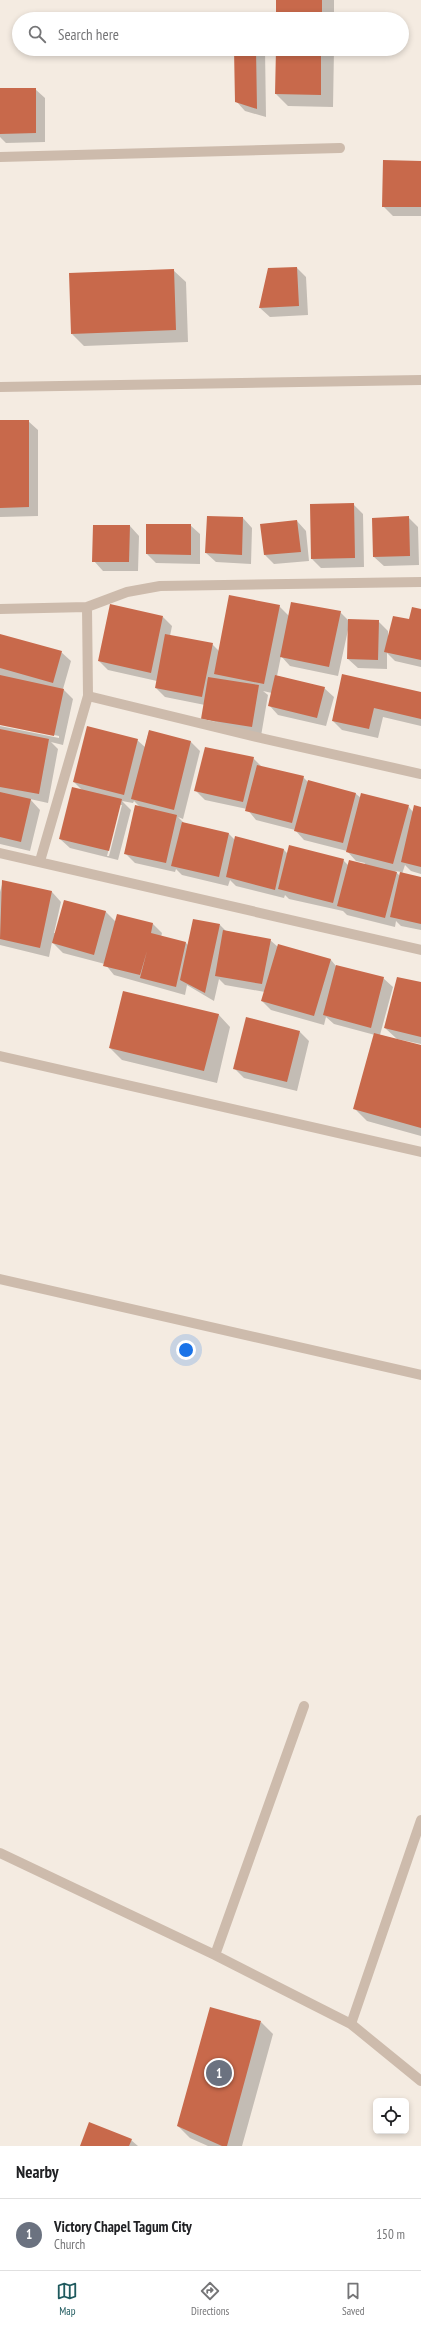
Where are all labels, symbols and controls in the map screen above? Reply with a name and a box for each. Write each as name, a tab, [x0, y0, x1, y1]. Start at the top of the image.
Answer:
search box	[12, 12, 409, 56]
icon: search	[26, 23, 48, 45]
text: Search here	[58, 25, 119, 44]
your location	[176, 1340, 196, 1360]
pin: 1	[206, 2058, 232, 2088]
map controls	[373, 2098, 409, 2134]
button: locate	[373, 2098, 409, 2134]
text: Nearby	[16, 2161, 59, 2183]
text: Victory Chapel Tagum City	[54, 2217, 192, 2236]
text: 1	[26, 2226, 32, 2243]
text: 150 m	[376, 2226, 405, 2243]
text: Church	[54, 2236, 85, 2253]
tab: Map	[56, 2280, 78, 2318]
tab: Directions	[191, 2280, 229, 2318]
tab: Saved	[342, 2280, 365, 2318]

